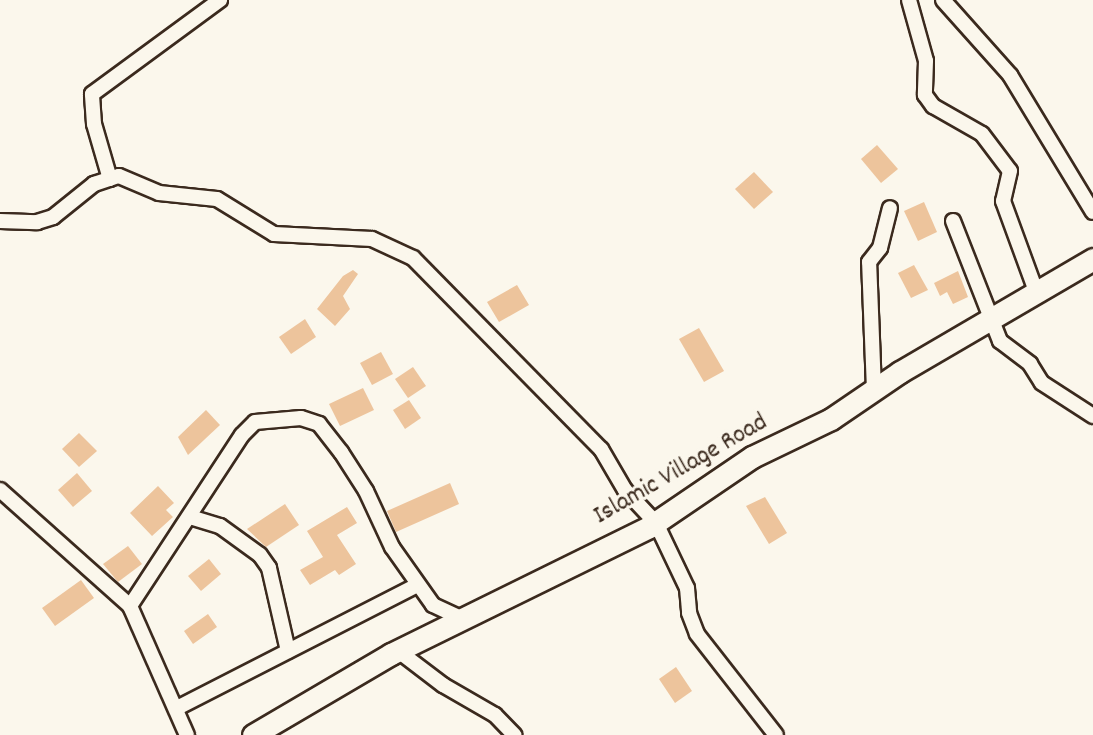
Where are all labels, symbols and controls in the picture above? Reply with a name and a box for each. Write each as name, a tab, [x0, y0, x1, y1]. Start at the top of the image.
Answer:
street label: Islamic Village Road	[588, 408, 774, 532]

